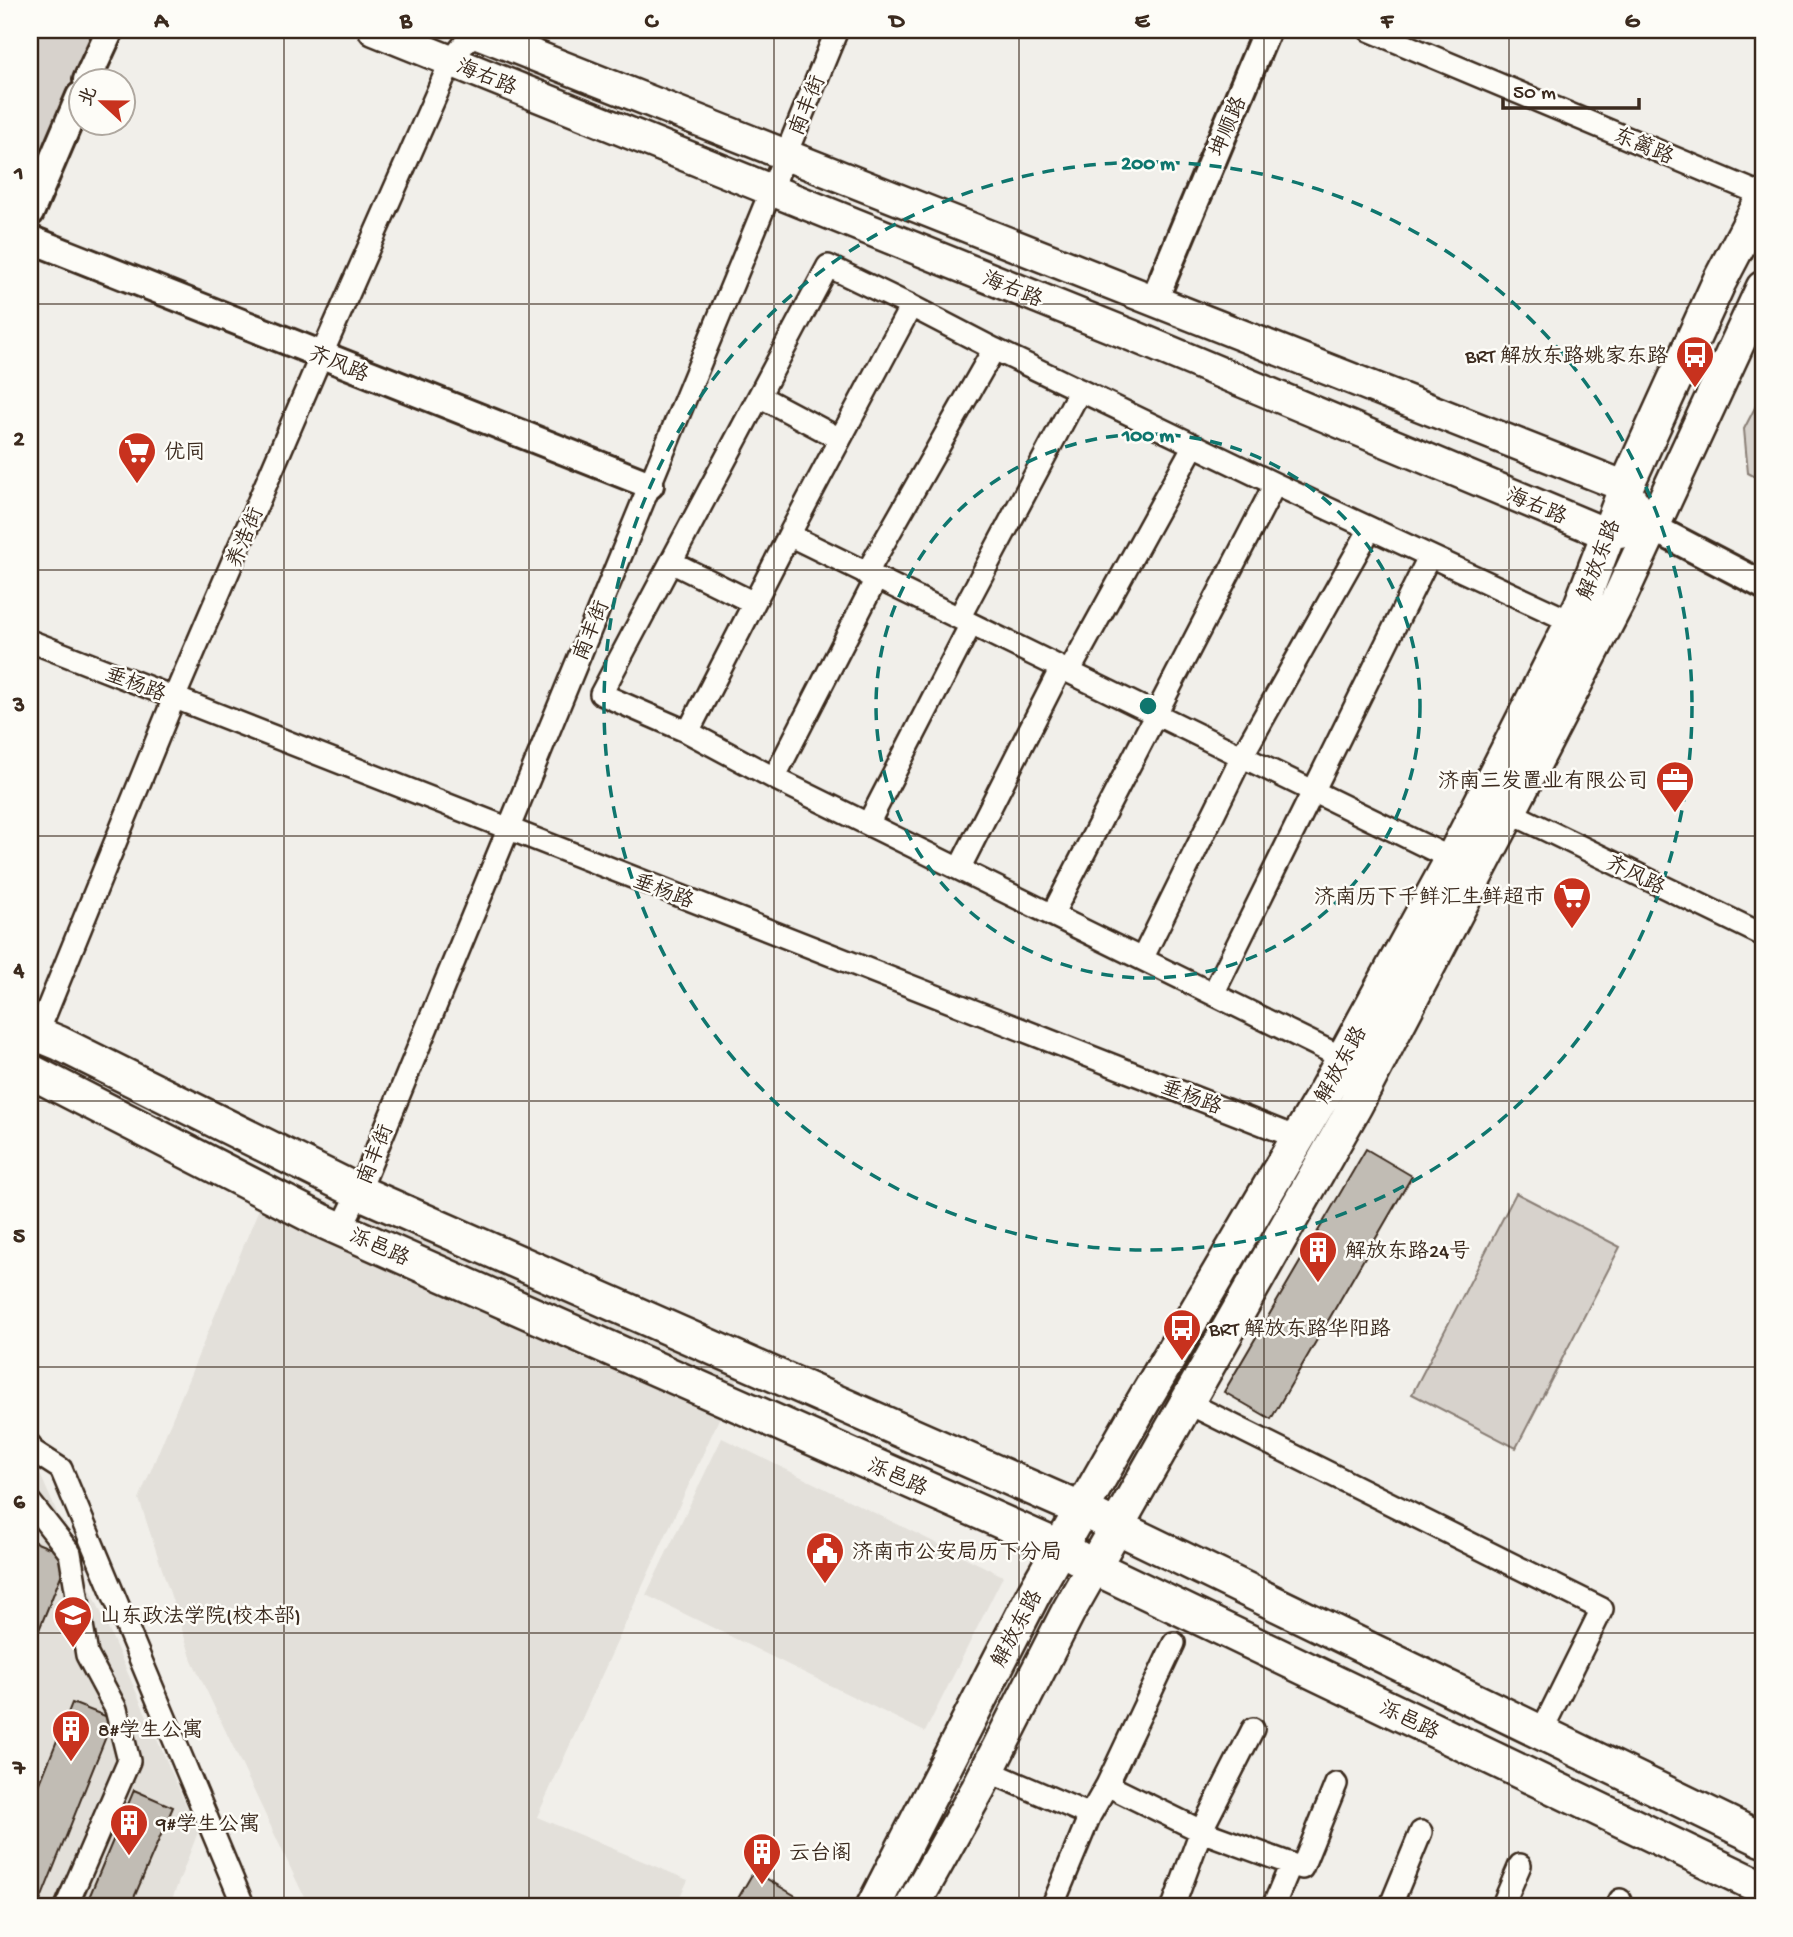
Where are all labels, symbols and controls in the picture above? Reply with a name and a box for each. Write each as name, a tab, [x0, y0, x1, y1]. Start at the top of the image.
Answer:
text: A	[153, 9, 169, 36]
text: B	[399, 9, 413, 36]
text: C	[645, 9, 660, 36]
text: D	[888, 9, 906, 36]
text: E	[1135, 9, 1151, 36]
text: F	[1380, 9, 1395, 36]
text: G	[1625, 9, 1641, 36]
street label: 海右路	[452, 54, 520, 103]
north arrow	[66, 66, 136, 136]
scale bar	[1503, 66, 1639, 110]
street label: 南丰街	[784, 72, 833, 140]
text: 50 m	[1513, 82, 1556, 107]
text: 北	[75, 84, 104, 110]
street label: 坤顺路	[1205, 93, 1254, 161]
street label: 东篱路	[1609, 123, 1677, 172]
text: 200 m	[1121, 153, 1175, 178]
text: 1	[13, 161, 24, 188]
street label: 海右路	[978, 266, 1046, 315]
bus stop icon: BRT 解放东路姚家东路	[1674, 334, 1716, 389]
street label: 齐风路	[304, 341, 372, 390]
place label: BRT 解放东路姚家东路	[1464, 344, 1668, 371]
text: 100 m	[1121, 425, 1174, 450]
text: 2	[13, 427, 25, 454]
supermarket icon: 优同	[116, 430, 158, 485]
place label: 优同	[164, 441, 206, 467]
street label: 海右路	[1502, 483, 1570, 532]
street label: 养浩街	[222, 504, 271, 572]
street label: 解放东路	[1573, 516, 1628, 604]
street label: 南丰街	[568, 597, 617, 665]
street label: 垂杨路	[101, 661, 169, 709]
text: 3	[12, 693, 25, 720]
centre of rings	[1136, 694, 1160, 718]
office icon: 济南三发置业有限公司	[1654, 759, 1696, 814]
place label: 济南三发置业有限公司	[1438, 769, 1648, 796]
street label: 齐风路	[1601, 850, 1669, 902]
street label: 垂杨路	[629, 868, 697, 916]
supermarket icon: 济南历下千鲜汇生鲜超市	[1551, 875, 1593, 930]
place label: 济南历下千鲜汇生鲜超市	[1314, 885, 1545, 912]
text: 4	[13, 958, 25, 985]
street label: 解放东路	[1310, 1022, 1374, 1108]
street label: 垂杨路	[1157, 1074, 1225, 1122]
street label: 南丰街	[352, 1121, 401, 1189]
street label: 泺邑路	[345, 1223, 413, 1273]
text: 5	[13, 1224, 25, 1251]
building icon: 解放东路24号	[1297, 1229, 1339, 1284]
place label: 解放东路24号	[1345, 1239, 1470, 1266]
bus stop icon: BRT 解放东路华阳路	[1161, 1307, 1203, 1362]
place label: BRT 解放东路华阳路	[1208, 1317, 1391, 1344]
street label: 泺邑路	[863, 1453, 931, 1503]
text: 6	[13, 1490, 26, 1517]
public building icon: 济南市公安局历下分局	[804, 1530, 846, 1585]
place label: 济南市公安局历下分局	[852, 1540, 1062, 1567]
street label: 解放东路	[987, 1586, 1050, 1673]
school or university icon: 山东政法学院(校本部)	[52, 1594, 94, 1649]
place label: 山东政法学院(校本部)	[100, 1604, 301, 1631]
street label: 泺邑路	[1375, 1695, 1443, 1747]
building icon: 8#学生公寓	[50, 1708, 92, 1763]
place label: 8#学生公寓	[98, 1718, 203, 1745]
text: 7	[12, 1756, 26, 1783]
building icon: 9#学生公寓	[108, 1802, 150, 1857]
place label: 9#学生公寓	[155, 1812, 260, 1839]
building icon: 云台阁	[741, 1831, 783, 1886]
place label: 云台阁	[789, 1841, 852, 1868]

